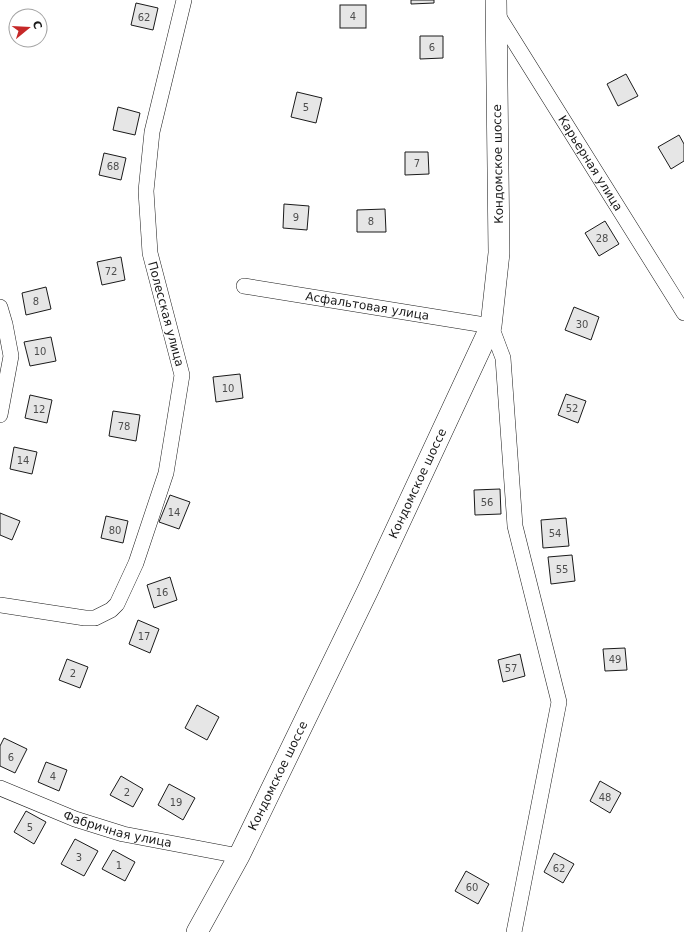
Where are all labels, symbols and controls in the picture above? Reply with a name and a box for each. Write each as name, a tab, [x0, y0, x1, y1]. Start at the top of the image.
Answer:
north arrow	[8, 8, 48, 48]
house number: 4	[350, 11, 356, 22]
house number: 62	[138, 12, 150, 23]
text: С	[30, 19, 44, 31]
house number: 6	[429, 42, 435, 53]
house number: 5	[303, 102, 309, 113]
street label: Кондомское шоссе	[490, 104, 506, 224]
street label: Карьерная улица	[555, 113, 625, 214]
house number: 7	[414, 158, 420, 169]
house number: 68	[107, 161, 119, 172]
house number: 9	[293, 212, 299, 223]
house number: 8	[368, 216, 374, 227]
house number: 28	[596, 233, 608, 244]
street label: Полесская улица	[145, 260, 187, 368]
house number: 72	[105, 266, 117, 277]
street label: Асфальтовая улица	[305, 289, 430, 323]
house number: 8	[33, 296, 39, 307]
house number: 30	[576, 319, 588, 330]
house number: 10	[34, 346, 46, 357]
house number: 10	[222, 383, 234, 394]
house number: 52	[566, 403, 578, 414]
house number: 12	[33, 404, 45, 415]
house number: 78	[118, 421, 130, 432]
street label: Кондомское шоссе	[386, 426, 449, 541]
house number: 14	[17, 455, 29, 466]
house number: 56	[481, 497, 493, 508]
house number: 14	[168, 507, 180, 518]
house number: 80	[109, 525, 121, 536]
house number: 54	[549, 528, 561, 539]
house number: 55	[556, 564, 568, 575]
house number: 16	[156, 587, 168, 598]
house number: 17	[138, 631, 150, 642]
house number: 49	[609, 654, 621, 665]
house number: 57	[505, 663, 517, 674]
house number: 2	[70, 668, 76, 679]
street label: Кондомское шоссе	[245, 719, 310, 833]
house number: 6	[8, 752, 14, 763]
house number: 4	[50, 771, 56, 782]
house number: 2	[124, 787, 130, 798]
house number: 48	[599, 792, 611, 803]
house number: 19	[170, 797, 182, 808]
street label: Фабричная улица	[61, 808, 173, 850]
house number: 5	[27, 822, 33, 833]
house number: 3	[76, 852, 82, 863]
house number: 1	[116, 860, 122, 871]
house number: 62	[553, 863, 565, 874]
house number: 60	[466, 882, 478, 893]

